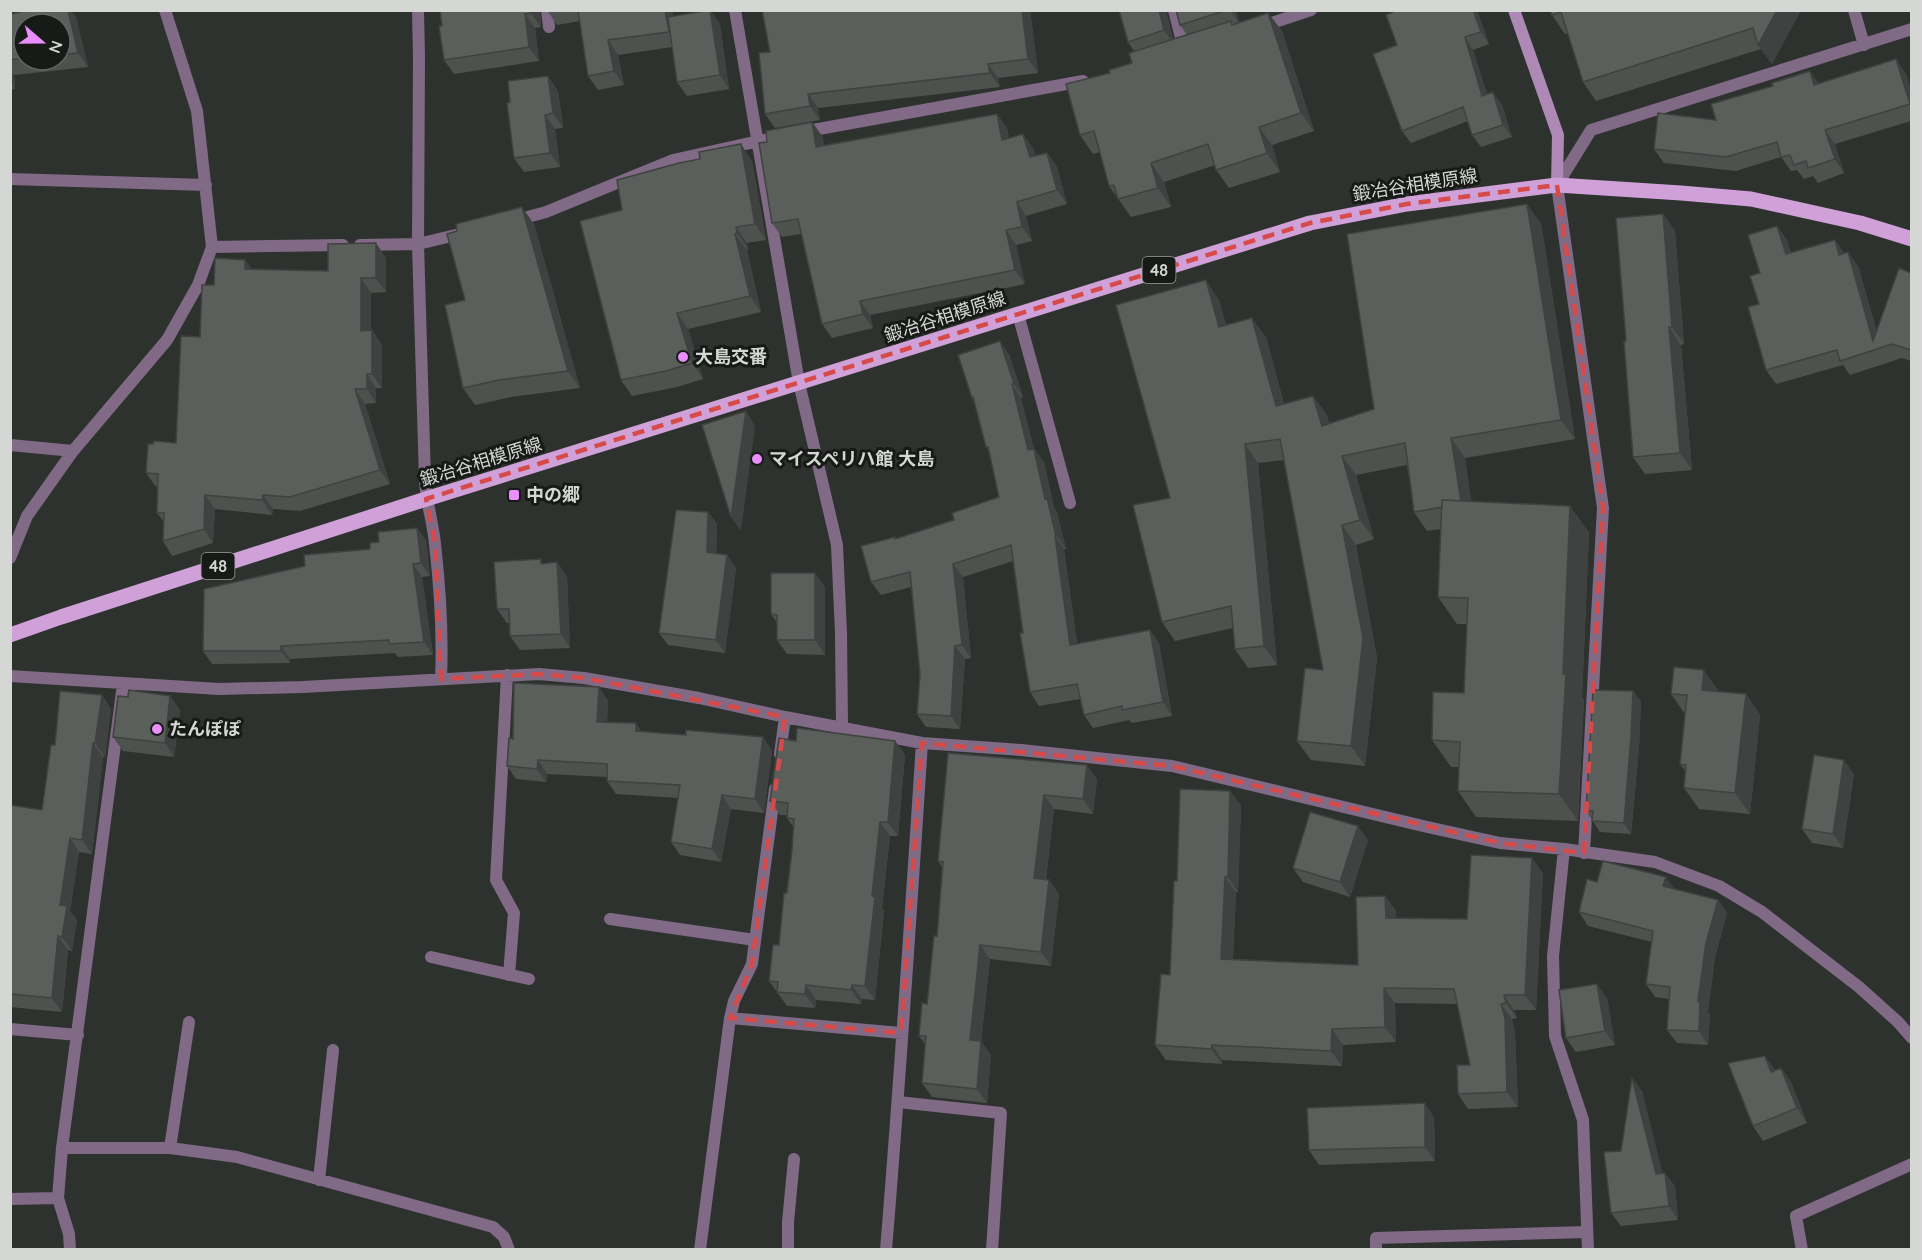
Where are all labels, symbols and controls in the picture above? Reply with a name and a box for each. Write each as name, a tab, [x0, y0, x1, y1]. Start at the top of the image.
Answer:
north arrow	[12, 12, 72, 72]
text: N	[45, 38, 68, 56]
street label: 鍛冶谷相模原線	[1351, 163, 1479, 206]
road number: 48	[1142, 257, 1176, 283]
street label: 鍛冶谷相模原線	[881, 286, 1008, 347]
place label: 大島交番	[695, 345, 767, 368]
marker: 大島交番	[676, 350, 690, 364]
street label: 鍛冶谷相模原線	[417, 432, 544, 491]
place label: マイスペリハ館 大島	[769, 447, 934, 470]
marker: マイスペリハ館 大島	[750, 452, 764, 466]
place label: 中の郷	[526, 483, 580, 506]
marker: 中の郷	[507, 488, 521, 502]
road number: 48	[202, 553, 234, 579]
place label: たんぽぽ	[169, 717, 241, 740]
marker: たんぽぽ	[150, 722, 164, 736]

